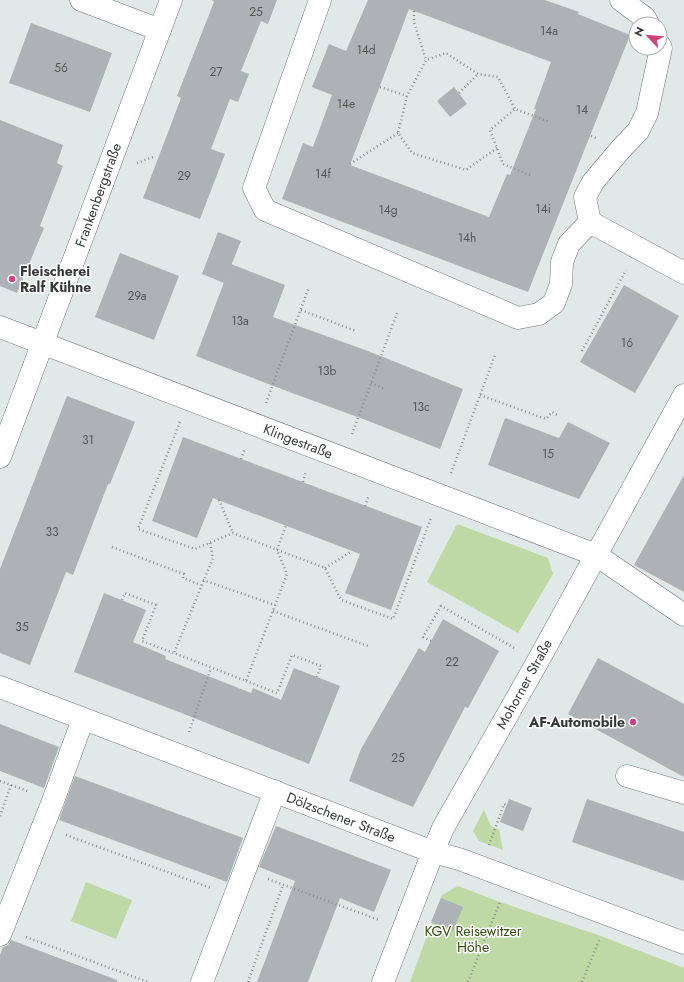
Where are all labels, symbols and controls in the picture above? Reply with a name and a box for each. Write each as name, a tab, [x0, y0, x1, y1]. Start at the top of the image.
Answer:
house number: 25	[249, 3, 263, 21]
north arrow	[628, 16, 668, 56]
house number: 14a	[540, 22, 558, 40]
text: N	[630, 24, 648, 39]
house number: 14d	[356, 41, 376, 59]
house number: 56	[54, 59, 68, 77]
house number: 27	[209, 63, 223, 81]
house number: 14e	[337, 95, 355, 113]
house number: 14	[576, 101, 588, 119]
street label: Frankenbergstraße	[70, 140, 126, 250]
house number: 14f	[315, 165, 331, 183]
house number: 29	[177, 167, 191, 185]
house number: 14i	[535, 200, 551, 218]
house number: 14g	[378, 201, 398, 219]
house number: 14h	[458, 229, 476, 247]
place label: Fleischerei Ralf Kühne	[20, 261, 91, 297]
marker: Fleischerei Ralf Kühne	[7, 274, 17, 284]
house number: 29a	[127, 287, 147, 305]
house number: 13a	[231, 312, 249, 330]
house number: 16	[621, 334, 633, 352]
house number: 13b	[318, 362, 337, 380]
house number: 13c	[412, 398, 430, 416]
street label: Klingestraße	[260, 419, 336, 463]
house number: 31	[82, 431, 94, 449]
house number: 15	[542, 445, 554, 463]
house number: 33	[45, 523, 59, 541]
house number: 35	[15, 618, 29, 636]
street label: Mohorner Straße	[491, 635, 557, 733]
house number: 22	[445, 653, 459, 671]
place label: AF-Automobile	[528, 712, 625, 732]
marker: AF-Automobile	[628, 717, 638, 727]
house number: 25	[391, 749, 405, 767]
street label: Dölzschener Straße	[284, 787, 398, 847]
park label: KGV Reisewitzer Höhe	[424, 921, 522, 957]

